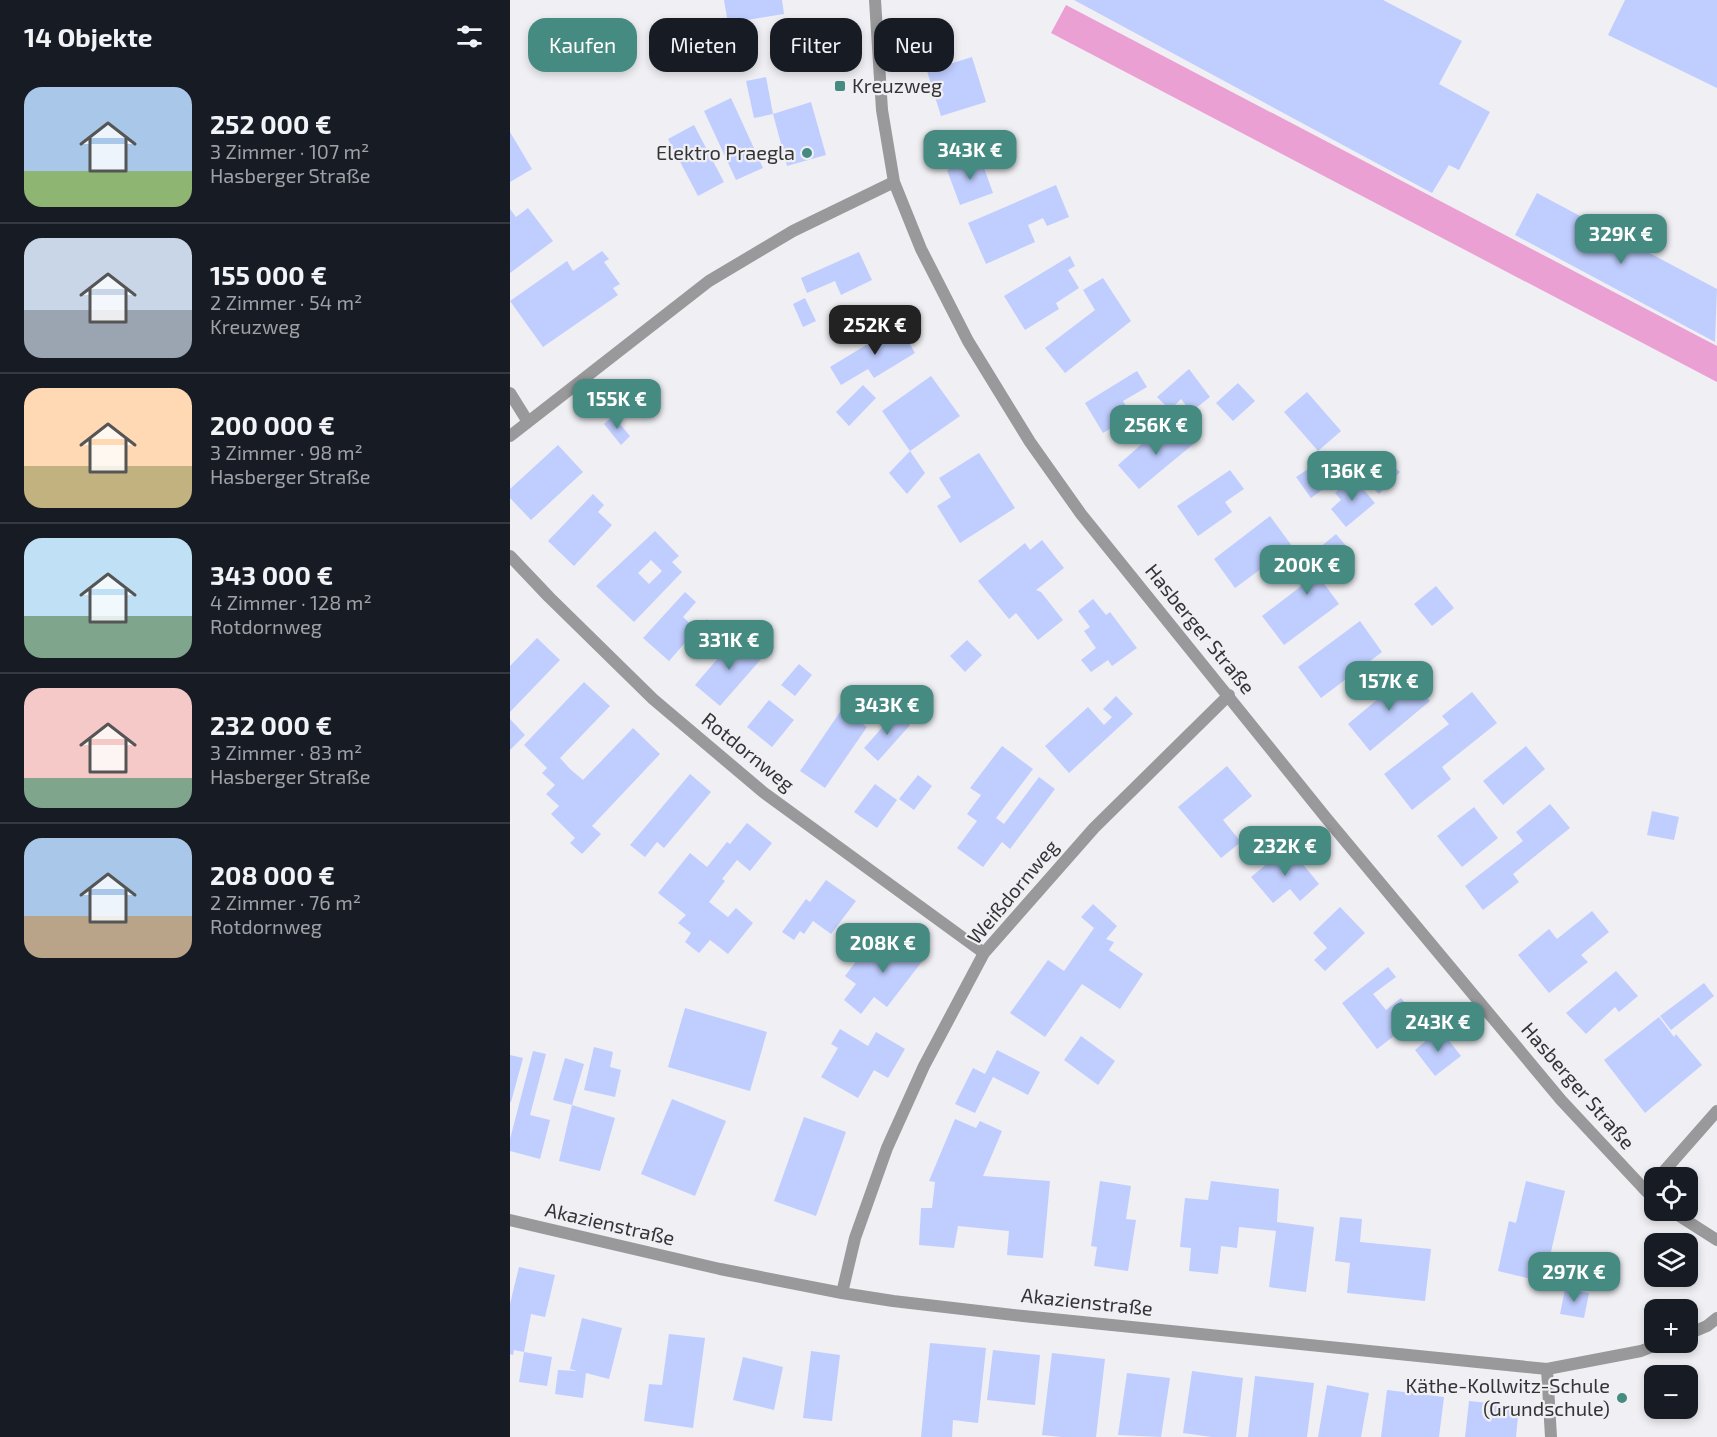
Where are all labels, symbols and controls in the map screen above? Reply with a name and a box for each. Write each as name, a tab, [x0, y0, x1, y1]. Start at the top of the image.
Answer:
chip: Kaufen	[528, 18, 637, 72]
chip: Mieten	[649, 18, 758, 72]
chip: Filter	[770, 18, 862, 72]
chip: Neu	[874, 18, 954, 72]
icon: filters	[453, 20, 486, 53]
text: 14 Objekte	[24, 21, 152, 52]
place label: Kreuzweg	[852, 73, 942, 97]
marker: Kreuzweg	[833, 79, 847, 93]
text: 252 000 €	[210, 108, 332, 139]
icon: home	[72, 111, 144, 183]
pin: 343K €	[921, 130, 1019, 181]
text: 343K €	[937, 137, 1003, 161]
text: 3 Zimmer · 107 m²	[210, 139, 369, 163]
place label: Elektro Praegla	[656, 140, 795, 164]
marker: Elektro Praegla	[800, 146, 814, 160]
text: Hasberger Straße	[210, 163, 370, 187]
pin: 329K €	[1572, 214, 1670, 265]
text: 329K €	[1589, 221, 1653, 245]
text: 155 000 €	[210, 259, 327, 290]
icon: home	[72, 262, 144, 334]
text: 2 Zimmer · 54 m²	[210, 290, 362, 314]
pin: 252K €	[826, 305, 924, 356]
text: 252K €	[843, 312, 907, 336]
text: Kreuzweg	[210, 314, 300, 338]
pin: 155K €	[568, 379, 666, 430]
text: 155K €	[587, 386, 647, 410]
pin: 256K €	[1107, 405, 1205, 456]
text: 200 000 €	[210, 409, 335, 440]
icon: home	[72, 412, 144, 484]
text: 256K €	[1124, 412, 1188, 436]
text: 3 Zimmer · 98 m²	[210, 440, 363, 464]
pin: 136K €	[1303, 451, 1401, 502]
text: 136K €	[1321, 458, 1383, 482]
text: Hasberger Straße	[210, 464, 370, 488]
pin: 200K €	[1258, 545, 1356, 596]
text: 200K €	[1274, 552, 1340, 576]
street label: Hasberger Straße	[1141, 558, 1261, 698]
text: 343 000 €	[210, 559, 333, 590]
icon: home	[72, 562, 144, 634]
text: 4 Zimmer · 128 m²	[210, 590, 372, 614]
text: Rotdornweg	[210, 614, 322, 638]
pin: 331K €	[680, 620, 778, 671]
text: 331K €	[699, 627, 759, 651]
pin: 157K €	[1340, 661, 1438, 712]
text: 157K €	[1359, 668, 1419, 692]
pin: 343K €	[838, 685, 936, 736]
text: 343K €	[854, 692, 920, 716]
street label: Rotdornweg	[698, 707, 800, 796]
text: 232 000 €	[210, 709, 332, 740]
icon: home	[72, 712, 144, 784]
text: 3 Zimmer · 83 m²	[210, 740, 362, 764]
text: Hasberger Straße	[210, 764, 370, 788]
pin: 232K €	[1236, 826, 1334, 877]
text: 232K €	[1253, 833, 1317, 857]
street label: Weißdornweg	[962, 834, 1063, 948]
text: 208 000 €	[210, 859, 335, 890]
icon: home	[72, 862, 144, 934]
text: 2 Zimmer · 76 m²	[210, 890, 361, 914]
text: Rotdornweg	[210, 914, 322, 938]
pin: 208K €	[834, 923, 932, 974]
text: 208K €	[850, 930, 916, 954]
pin: 243K €	[1389, 1002, 1487, 1053]
text: 243K €	[1405, 1009, 1471, 1033]
street label: Hasberger Straße	[1517, 1017, 1640, 1154]
map controls	[1644, 1167, 1698, 1419]
button: locate	[1644, 1167, 1698, 1221]
street label: Akazienstraße	[543, 1196, 677, 1250]
button: layers	[1644, 1233, 1698, 1287]
pin: 297K €	[1525, 1252, 1623, 1303]
text: 297K €	[1542, 1259, 1606, 1283]
street label: Akazienstraße	[1020, 1282, 1154, 1320]
button: +	[1644, 1299, 1698, 1353]
button: −	[1644, 1365, 1698, 1419]
place label: Käthe-Kollwitz-Schule (Grundschule)	[1405, 1373, 1610, 1420]
marker: Käthe-Kollwitz-Schule (Grundschule)	[1615, 1391, 1629, 1405]

